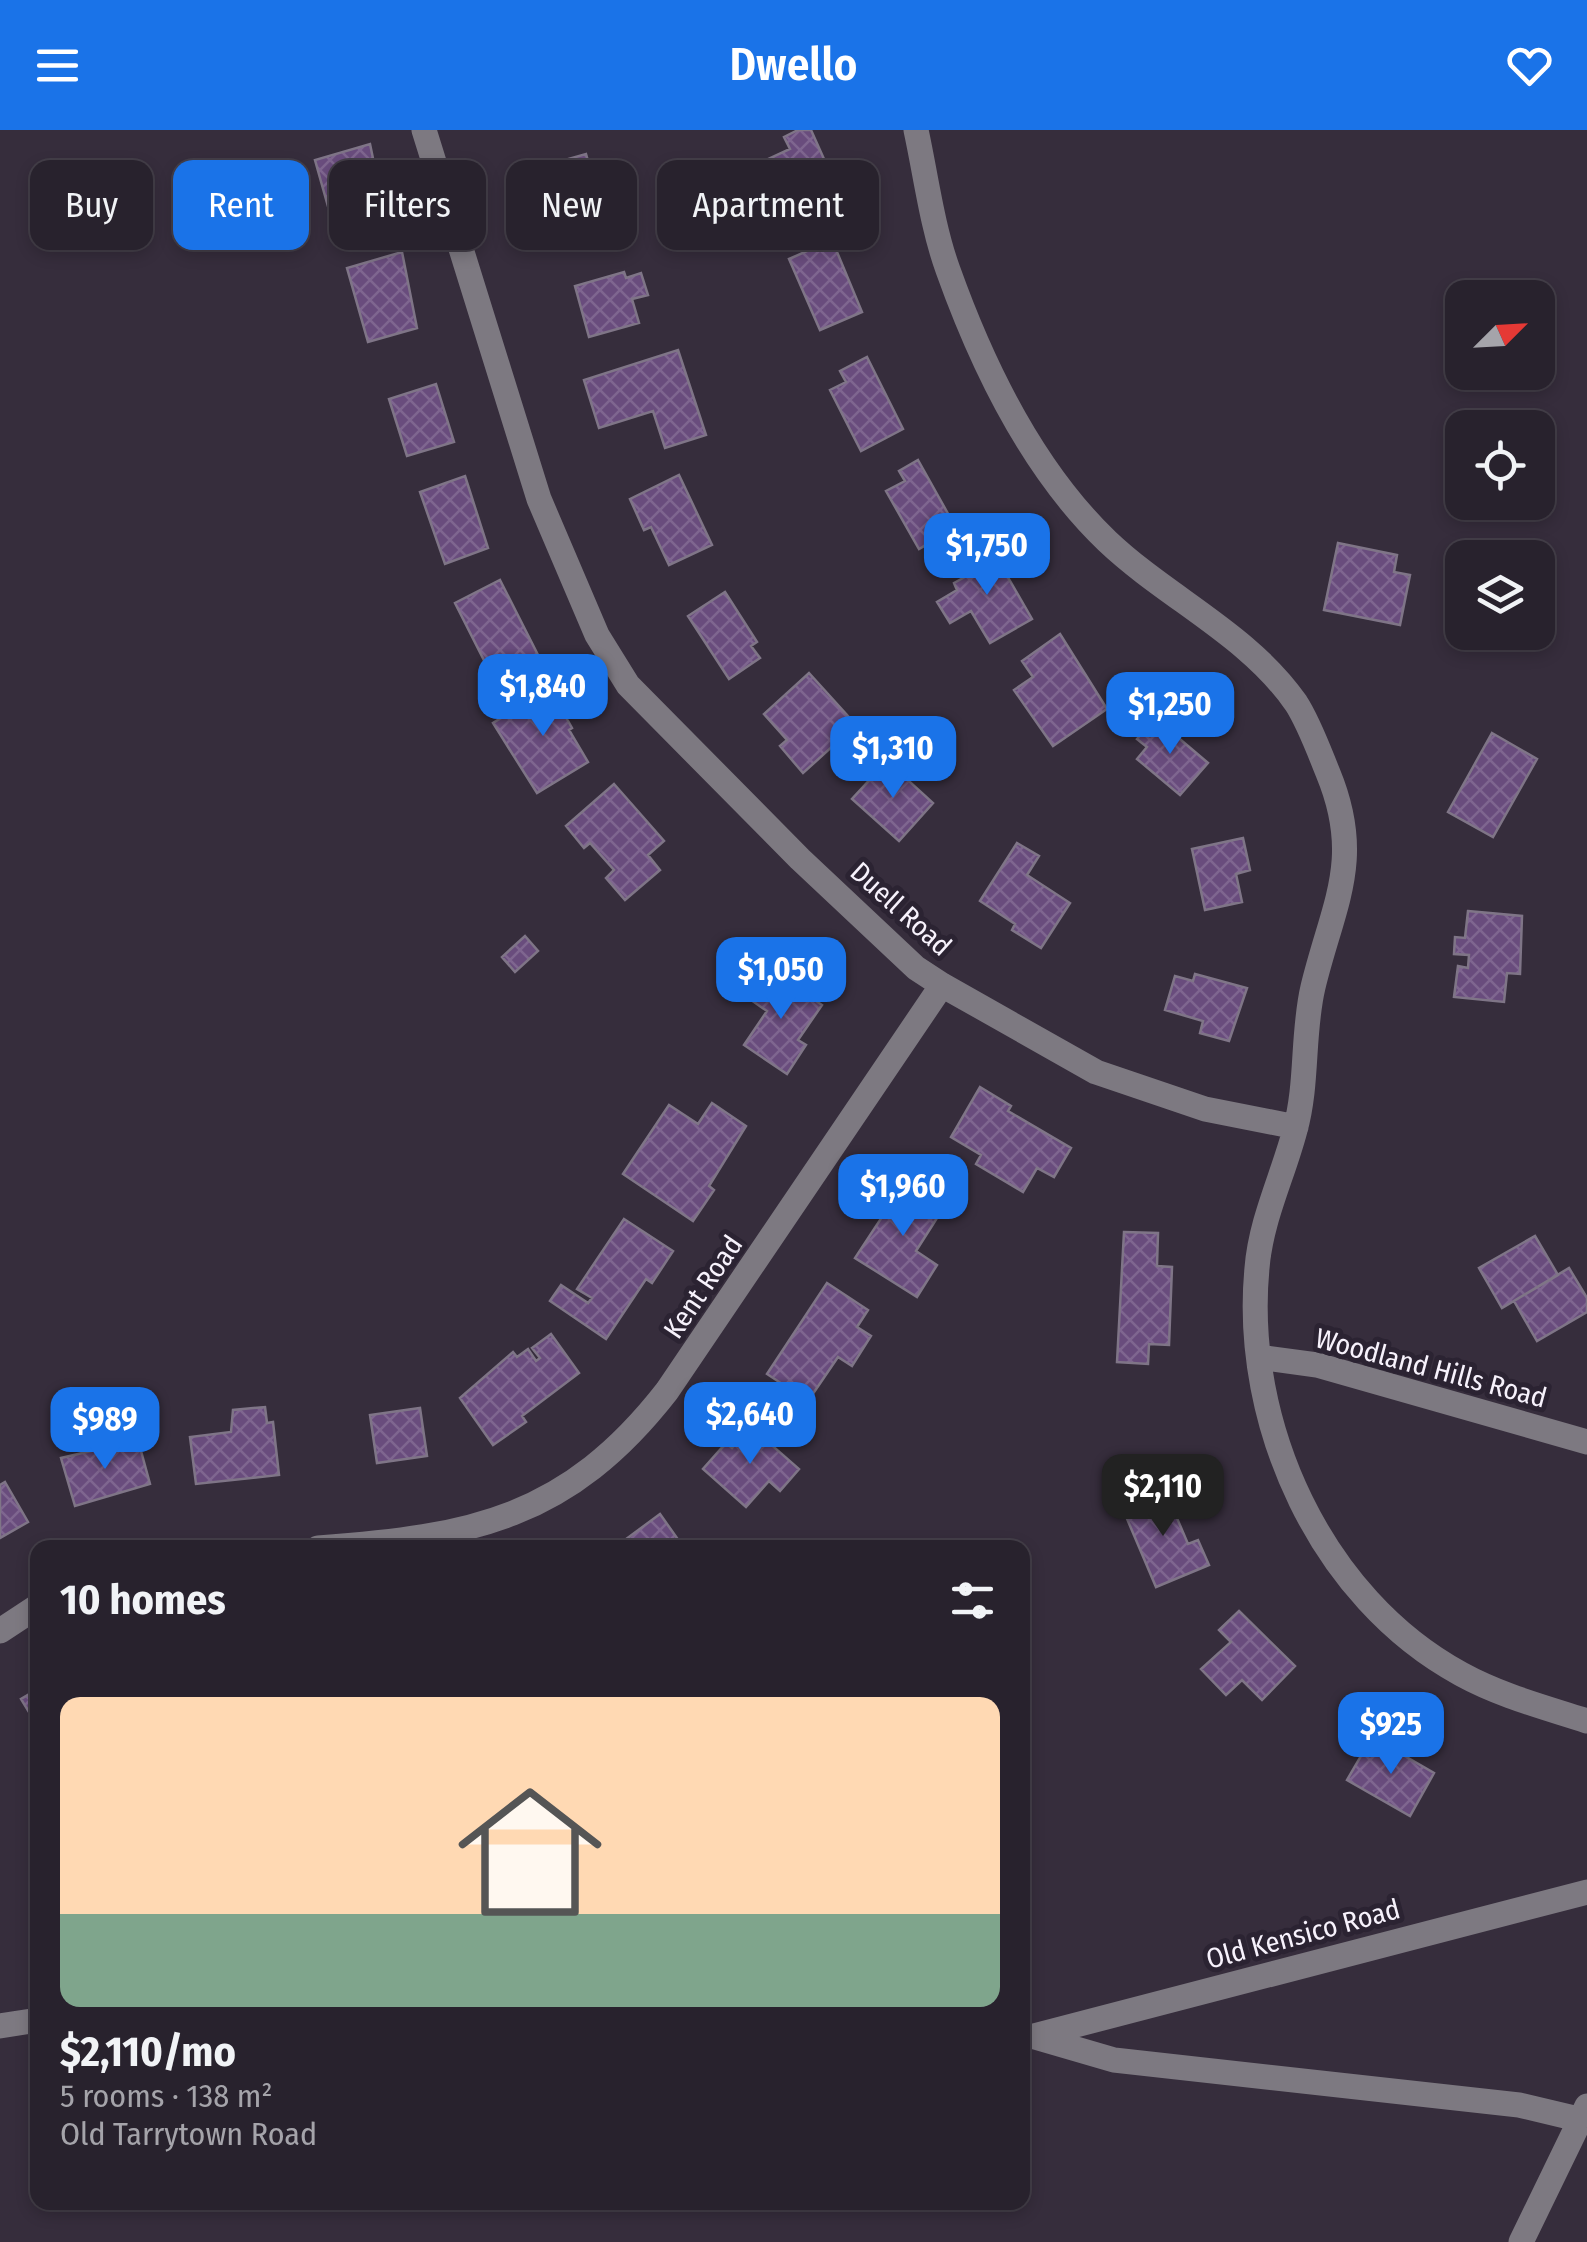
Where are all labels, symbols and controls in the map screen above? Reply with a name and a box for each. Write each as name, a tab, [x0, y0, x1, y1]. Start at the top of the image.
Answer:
icon: menu	[30, 38, 85, 93]
text: Dwello	[729, 38, 858, 92]
icon: heart	[1502, 38, 1557, 93]
chip: Buy	[30, 160, 153, 250]
chip: Rent	[173, 160, 309, 250]
chip: Filters	[329, 160, 486, 250]
chip: New	[506, 160, 637, 250]
chip: Apartment	[657, 160, 879, 250]
north arrow	[1445, 280, 1555, 390]
map controls	[1445, 280, 1555, 650]
button: locate	[1445, 410, 1555, 520]
pin: $1,750	[906, 513, 1068, 598]
text: $1,750	[946, 526, 1028, 564]
button: layers	[1445, 540, 1555, 650]
pin: $1,840	[462, 654, 624, 739]
text: $1,840	[500, 667, 586, 705]
pin: $1,250	[1089, 672, 1251, 757]
text: $1,250	[1128, 685, 1212, 723]
pin: $1,310	[812, 716, 974, 801]
text: $1,310	[852, 729, 934, 767]
street label: Duell Road	[844, 855, 958, 963]
pin: $1,050	[700, 937, 862, 1022]
text: $1,050	[738, 950, 824, 988]
pin: $1,960	[822, 1154, 984, 1239]
text: $1,960	[860, 1167, 946, 1205]
street label: Kent Road	[657, 1229, 749, 1345]
street label: Woodland Hills Road	[1312, 1321, 1550, 1415]
pin: $2,640	[669, 1382, 831, 1467]
pin: $989	[46, 1387, 164, 1472]
text: $2,640	[706, 1395, 794, 1433]
text: $989	[72, 1400, 138, 1438]
pin: $2,110	[1082, 1454, 1244, 1539]
text: $2,110	[1124, 1467, 1202, 1505]
icon: filters	[945, 1573, 1000, 1628]
text: 10 homes	[60, 1575, 226, 1625]
pin: $925	[1332, 1692, 1450, 1777]
text: $925	[1360, 1705, 1422, 1743]
icon: home	[440, 1762, 620, 1942]
street label: Old Kensico Road	[1202, 1892, 1404, 1976]
text: $2,110/mo	[60, 2027, 236, 2077]
text: 5 rooms · 138 m²	[60, 2077, 273, 2115]
text: Old Tarrytown Road	[60, 2115, 317, 2153]

